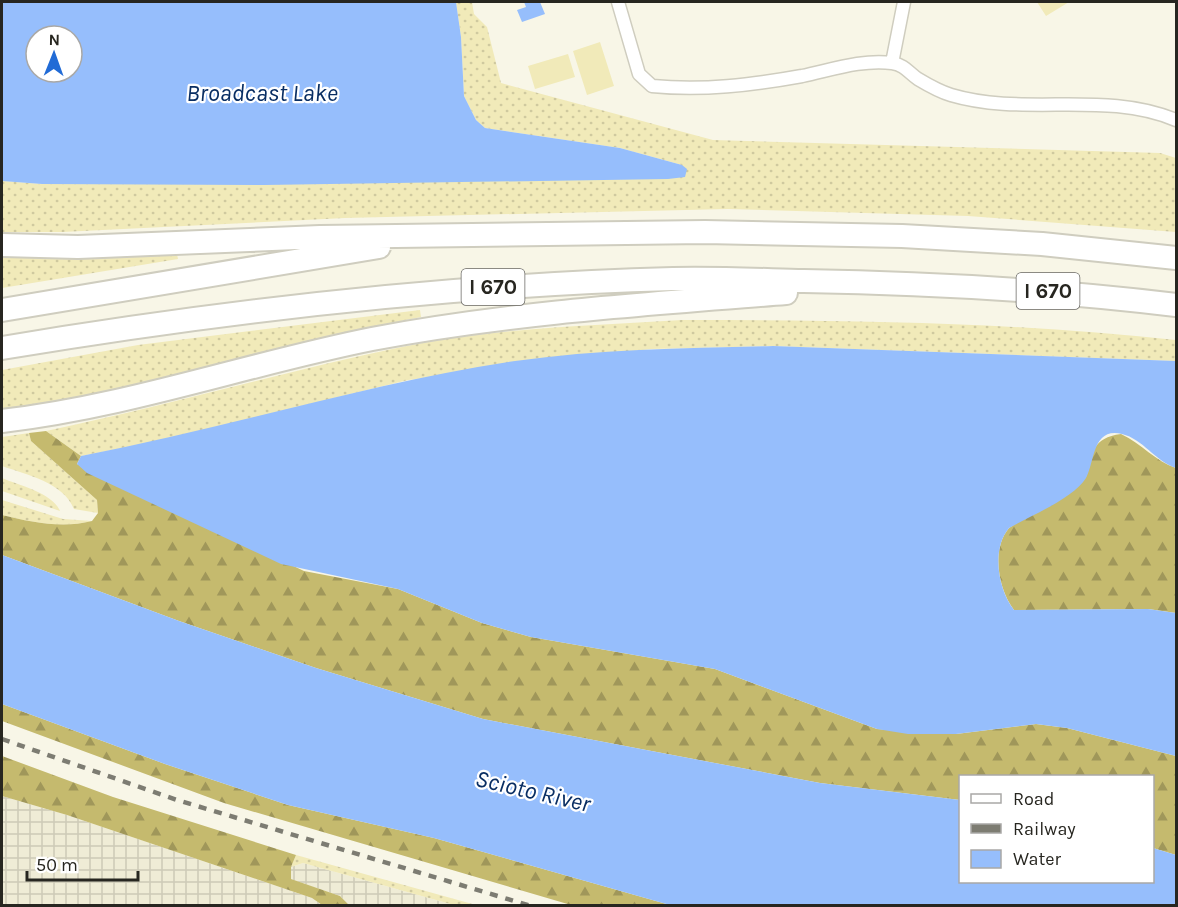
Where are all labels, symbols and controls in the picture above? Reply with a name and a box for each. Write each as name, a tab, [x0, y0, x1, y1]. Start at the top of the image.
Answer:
north arrow	[24, 24, 84, 84]
text: N	[48, 30, 60, 49]
water label: Broadcast Lake	[186, 79, 338, 107]
road number: I 670	[462, 269, 524, 305]
road number: I 670	[1016, 273, 1080, 309]
water label: Scioto River	[473, 764, 594, 818]
legend	[959, 775, 1154, 883]
text: Road	[1013, 788, 1054, 810]
text: Railway	[1013, 818, 1076, 840]
scale bar	[27, 844, 138, 882]
text: Water	[1013, 848, 1061, 870]
text: 50 m	[36, 854, 78, 876]

